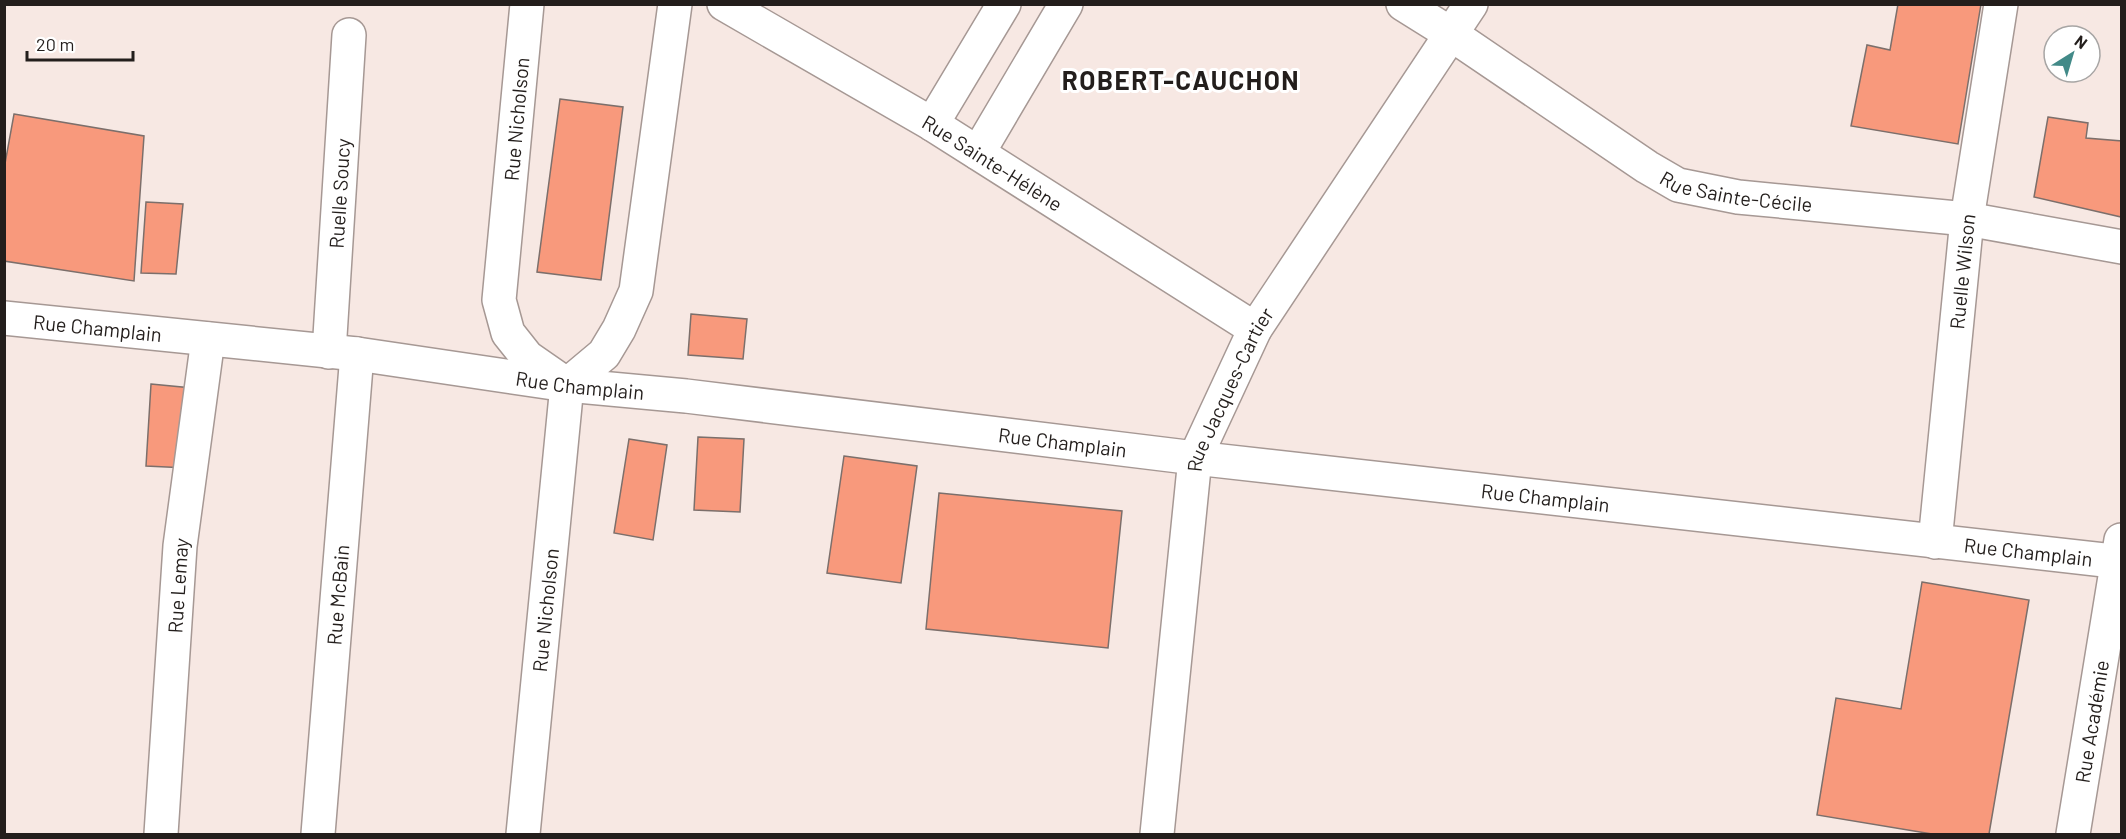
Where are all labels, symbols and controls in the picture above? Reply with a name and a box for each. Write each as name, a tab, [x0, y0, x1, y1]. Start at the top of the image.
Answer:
scale bar	[27, 24, 134, 62]
north arrow	[2042, 24, 2102, 84]
text: N	[2071, 31, 2091, 52]
text: 20 m	[36, 33, 74, 55]
street label: Rue Nicholson	[499, 56, 533, 182]
district label: ROBERT-CAUCHON	[1062, 64, 1300, 95]
street label: Rue Sainte-Hélène	[918, 109, 1067, 216]
street label: Ruelle Soucy	[324, 137, 354, 249]
street label: Rue Sainte-Cécile	[1656, 165, 1814, 216]
street label: Ruelle Wilson	[1944, 212, 1980, 330]
street label: Rue Jacques-Cartier	[1182, 303, 1278, 473]
street label: Rue Champlain	[32, 309, 163, 346]
street label: Rue Champlain	[514, 366, 645, 404]
street label: Rue Champlain	[997, 422, 1128, 462]
street label: Rue Champlain	[1480, 478, 1611, 516]
street label: Rue Champlain	[1963, 532, 2094, 571]
street label: Rue Lemay	[162, 536, 193, 634]
street label: Rue McBain	[321, 544, 353, 646]
street label: Rue Nicholson	[527, 547, 563, 673]
street label: Rue Académie	[2070, 658, 2113, 785]

